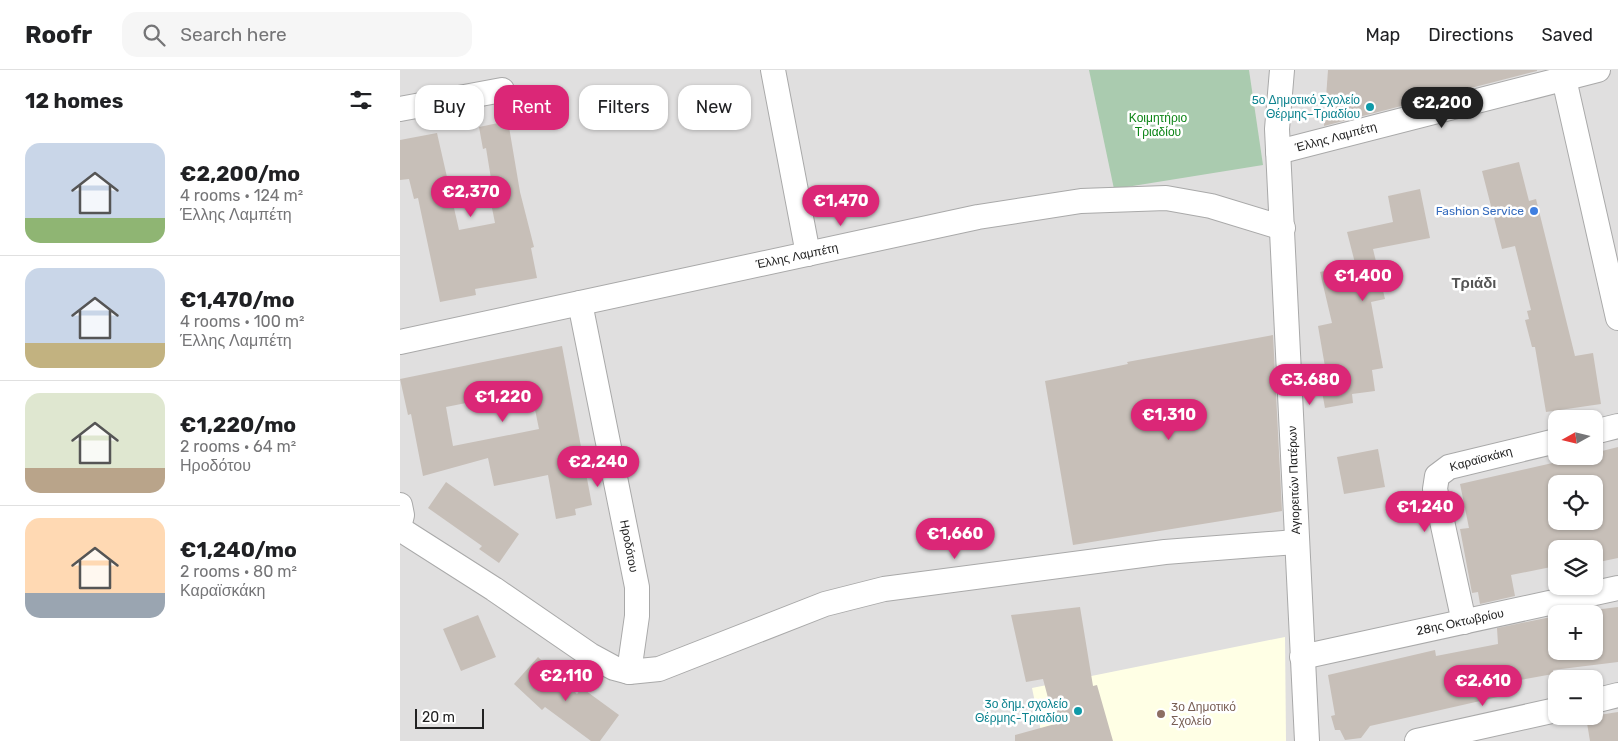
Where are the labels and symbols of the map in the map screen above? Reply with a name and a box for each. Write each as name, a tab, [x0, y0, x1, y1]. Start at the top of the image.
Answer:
pin: €2,200	[1401, 87, 1483, 129]
place label: 5ο Δημοτικό Σχολείο Θέρμης–Τριαδίου	[1252, 93, 1360, 121]
marker: 5ο Δημοτικό Σχολείο Θέρμης–Τριαδίου	[1364, 101, 1376, 113]
park label: Κοιμητήριο Τριαδίου	[1129, 111, 1188, 139]
street label: Έλλης Λαμπέτη	[1293, 119, 1378, 155]
pin: €2,370	[430, 176, 512, 218]
pin: €1,470	[800, 184, 882, 227]
place label: Fashion Service	[1436, 204, 1524, 218]
marker: Fashion Service	[1528, 205, 1540, 217]
street label: Έλλης Λαμπέτη	[754, 240, 839, 272]
pin: €1,400	[1322, 260, 1404, 302]
district label: Τριάδι	[1451, 274, 1497, 292]
pin: €3,680	[1269, 364, 1351, 406]
pin: €1,220	[462, 380, 544, 423]
pin: €1,310	[1128, 398, 1210, 441]
north arrow	[1548, 410, 1602, 465]
street label: Αγιορειτών Πατέρων	[1285, 425, 1303, 535]
street label: Καραϊσκάκη	[1448, 444, 1514, 474]
pin: €2,240	[557, 446, 639, 488]
pin: €1,240	[1384, 490, 1466, 533]
pin: €1,660	[914, 518, 996, 560]
street label: Ηροδότου	[617, 519, 641, 573]
street label: 28ης Οκτωβρίου	[1415, 606, 1505, 638]
pin: €2,110	[525, 660, 607, 702]
pin: €2,610	[1442, 664, 1524, 707]
place label: 3ο δημ. σχολείο Θέρμης-Τριαδίου	[975, 697, 1068, 725]
place label: 3ο Δημοτικό Σχολείο	[1171, 700, 1236, 728]
marker: 3ο δημ. σχολείο Θέρμης-Τριαδίου	[1072, 705, 1084, 717]
scale bar	[415, 706, 484, 729]
marker: 3ο Δημοτικό Σχολείο	[1155, 708, 1167, 720]

